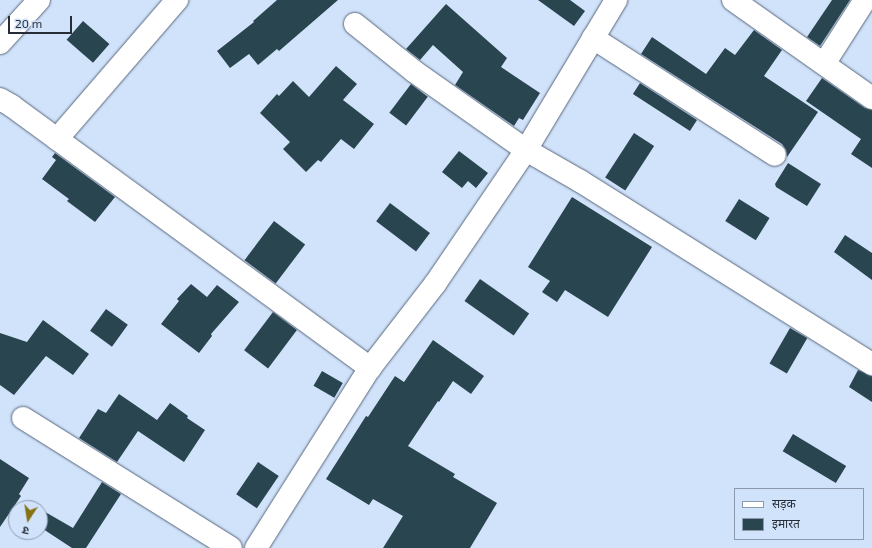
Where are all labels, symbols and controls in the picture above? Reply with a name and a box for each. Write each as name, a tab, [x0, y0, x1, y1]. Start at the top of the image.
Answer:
scale bar	[10, 8, 74, 34]
text: 20 m	[15, 16, 42, 30]
legend	[734, 488, 864, 540]
text: सड़क	[772, 496, 796, 510]
north arrow	[8, 500, 48, 540]
text: इमारत	[772, 516, 800, 530]
text: उ	[21, 524, 30, 538]

